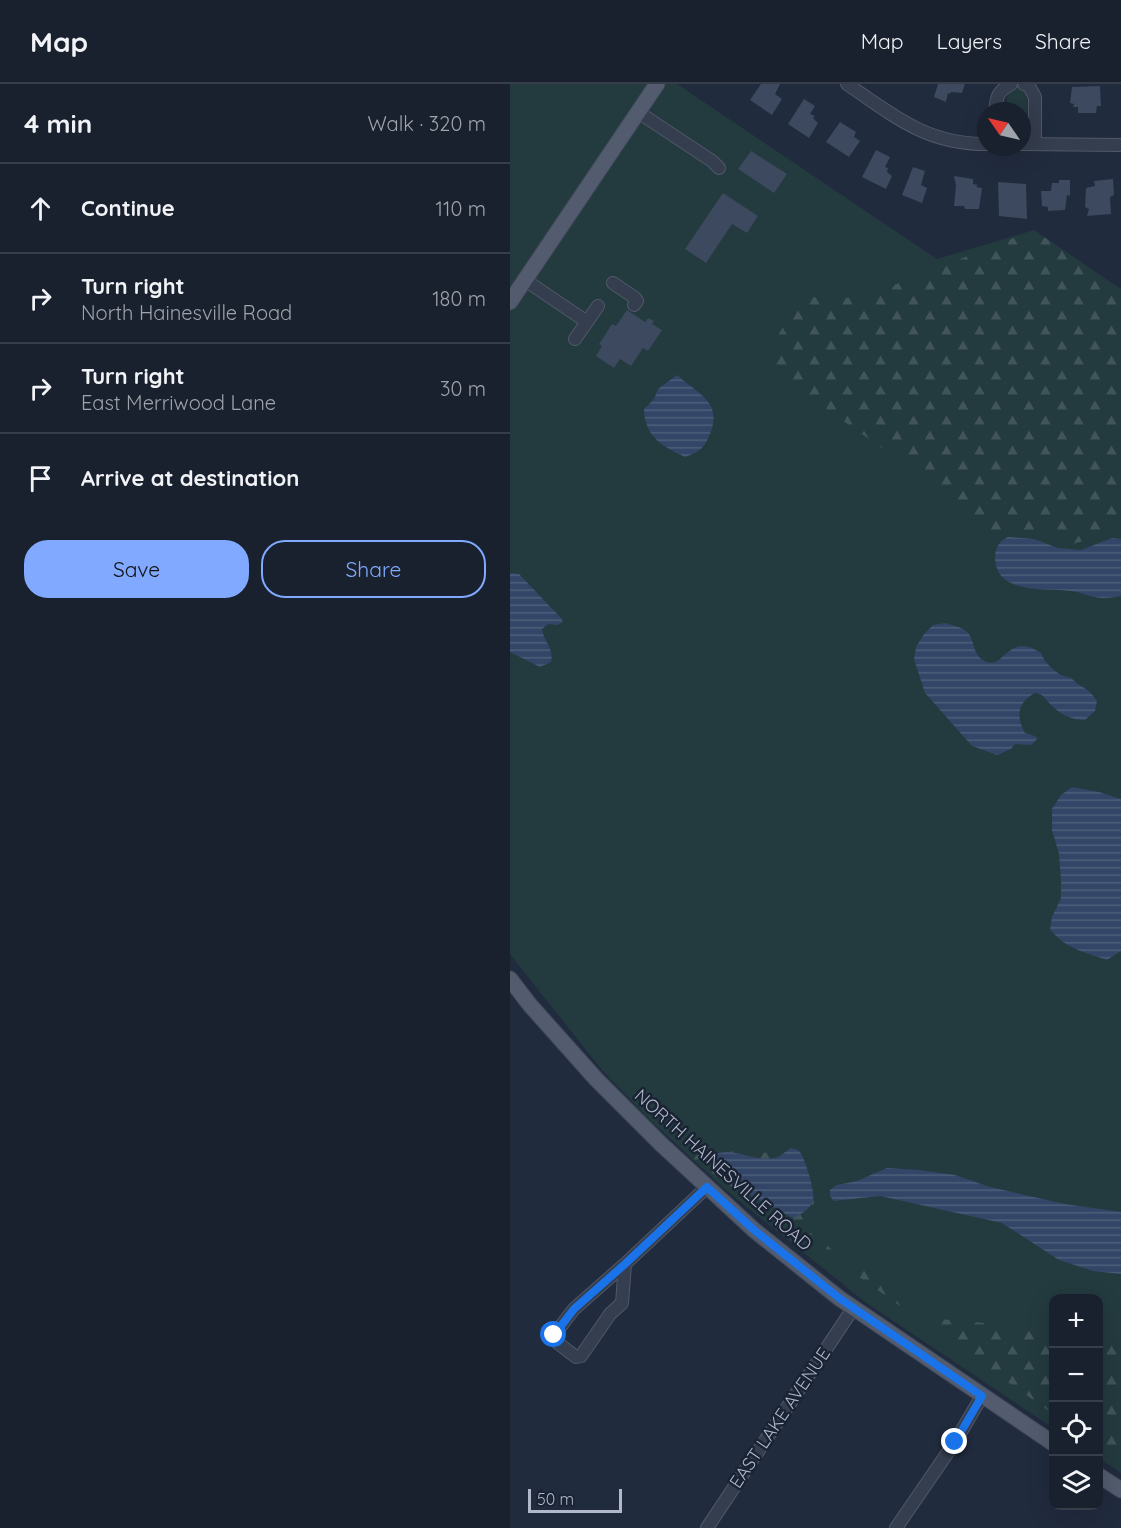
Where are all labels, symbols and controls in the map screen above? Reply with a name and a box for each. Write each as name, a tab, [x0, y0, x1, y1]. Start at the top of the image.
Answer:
text: Map	[30, 24, 88, 59]
text: Map	[861, 28, 904, 54]
text: Layers	[937, 28, 1002, 54]
text: Share	[1035, 28, 1091, 54]
north arrow	[977, 102, 1031, 156]
text: 4 min	[24, 107, 92, 140]
text: Walk · 320 m	[367, 111, 486, 136]
icon: ahead	[24, 192, 57, 225]
text: Continue	[81, 194, 175, 222]
text: 110 m	[436, 196, 486, 221]
text: Turn right	[81, 272, 185, 300]
icon: right	[24, 282, 57, 315]
text: 180 m	[432, 286, 486, 311]
text: North Hainesville Road	[81, 300, 292, 325]
text: Turn right	[81, 362, 185, 390]
icon: right	[24, 372, 57, 405]
text: 30 m	[440, 376, 486, 401]
text: East Merriwood Lane	[81, 390, 276, 415]
icon: arrive	[24, 462, 57, 495]
text: Arrive at destination	[81, 464, 299, 492]
button: Save	[24, 540, 249, 598]
button: Share	[261, 540, 486, 598]
street label: NORTH HAINESVILLE ROAD	[630, 1084, 817, 1255]
map controls	[1049, 1294, 1103, 1510]
button: +	[1049, 1294, 1103, 1348]
route start	[540, 1321, 566, 1347]
street label: EAST LAKE AVENUE	[724, 1343, 835, 1492]
button: −	[1049, 1348, 1103, 1402]
button: locate	[1049, 1402, 1103, 1456]
route end	[941, 1428, 967, 1454]
button: layers	[1049, 1456, 1103, 1510]
scale bar	[528, 1486, 622, 1514]
text: 50 m	[537, 1489, 574, 1509]

